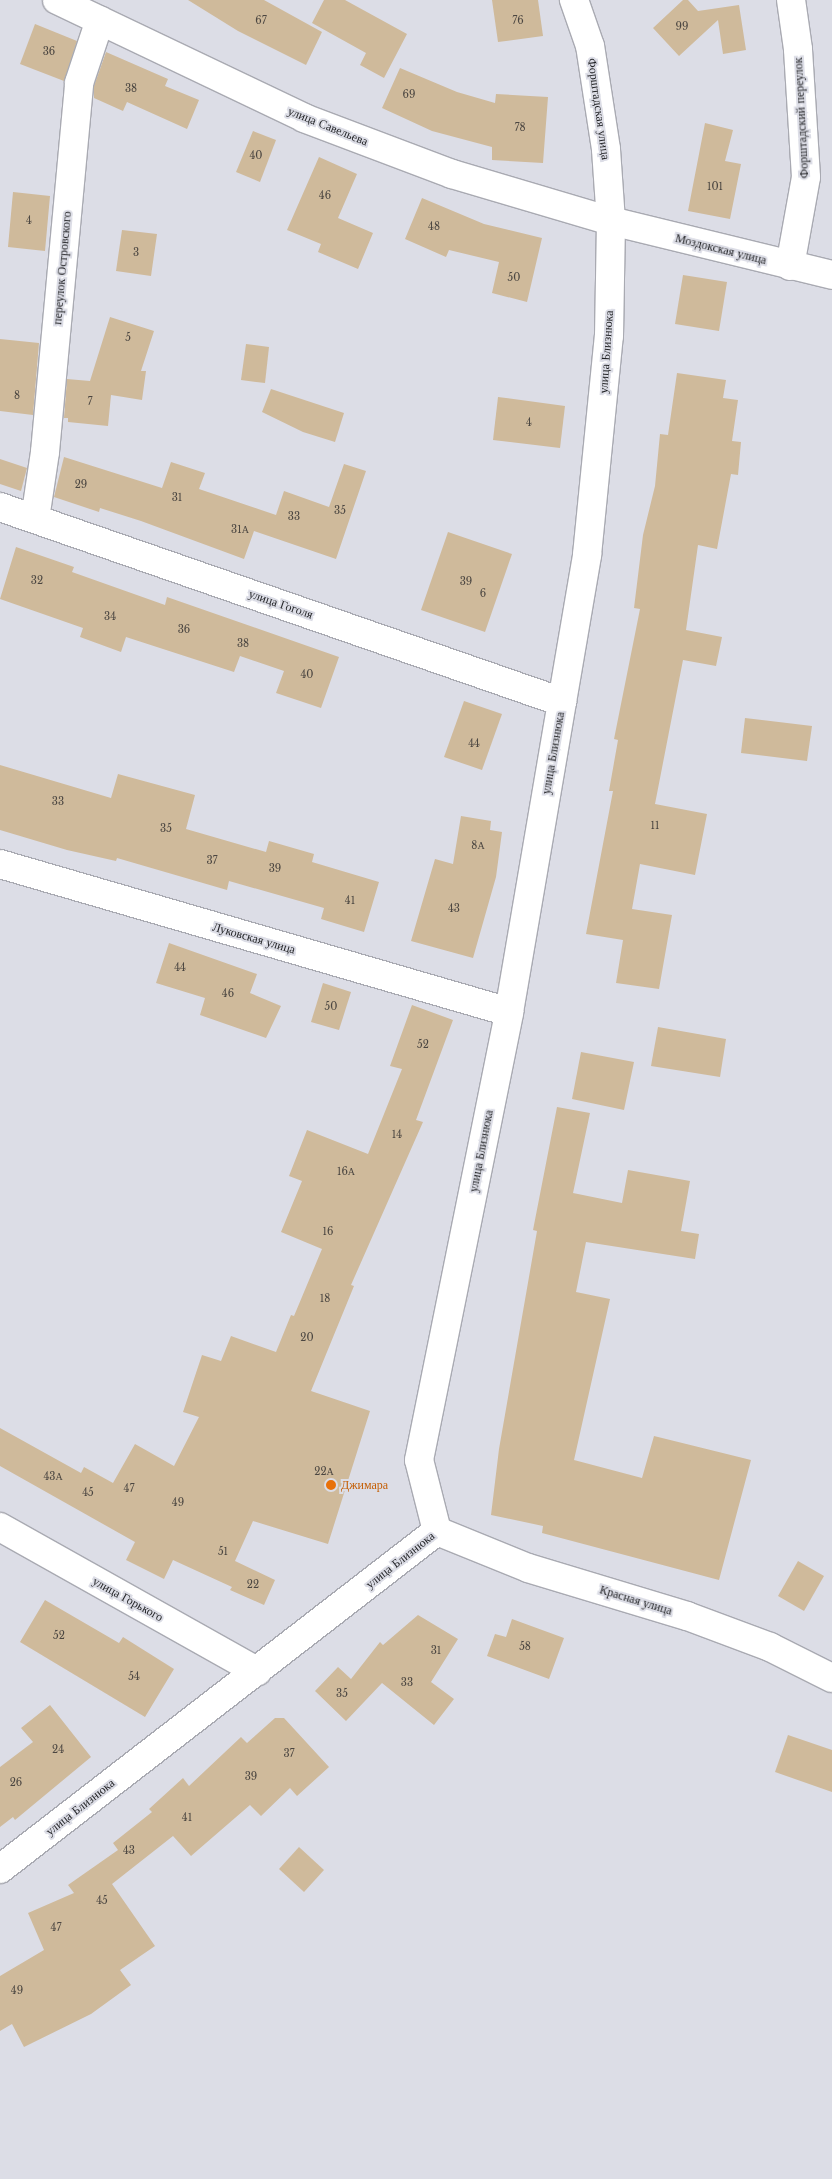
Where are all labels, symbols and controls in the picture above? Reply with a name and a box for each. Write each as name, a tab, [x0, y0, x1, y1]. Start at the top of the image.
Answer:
house number: 67	[255, 15, 267, 27]
house number: 76	[512, 15, 524, 27]
house number: 99	[676, 21, 688, 33]
house number: 36	[43, 46, 55, 58]
street label: Форштадская улица	[585, 57, 613, 161]
street label: Форштадский переулок	[791, 57, 811, 179]
house number: 38	[125, 83, 137, 95]
house number: 69	[403, 89, 415, 101]
street label: улица Савельева	[286, 103, 370, 149]
house number: 78	[514, 122, 526, 134]
house number: 40	[250, 150, 262, 162]
house number: 101	[707, 181, 723, 193]
house number: 46	[319, 190, 331, 202]
street label: переулок Островского	[50, 211, 74, 325]
house number: 4	[26, 215, 32, 227]
house number: 48	[428, 221, 440, 233]
street label: Моздокская улица	[674, 231, 768, 267]
house number: 3	[133, 247, 139, 259]
house number: 50	[508, 272, 520, 284]
street label: улица Близнюка	[596, 310, 616, 394]
house number: 5	[125, 332, 131, 344]
house number: 8	[14, 390, 20, 402]
house number: 7	[87, 396, 93, 408]
house number: 4	[526, 417, 532, 429]
house number: 29	[75, 479, 87, 491]
house number: 31	[172, 492, 182, 504]
house number: 35	[334, 505, 346, 517]
house number: 33	[288, 511, 300, 523]
house number: 31А	[231, 524, 249, 536]
house number: 32	[31, 575, 43, 587]
house number: 39	[460, 576, 472, 588]
street label: улица Гоголя	[247, 586, 315, 622]
house number: 6	[480, 588, 486, 600]
house number: 34	[104, 611, 116, 623]
house number: 36	[178, 624, 190, 636]
house number: 38	[237, 638, 249, 650]
house number: 40	[301, 669, 313, 681]
street label: улица Близнюка	[539, 711, 567, 795]
house number: 44	[468, 738, 480, 750]
house number: 33	[52, 796, 64, 808]
house number: 11	[651, 820, 659, 832]
house number: 35	[160, 823, 172, 835]
house number: 8А	[471, 840, 485, 852]
house number: 37	[206, 855, 218, 867]
house number: 39	[269, 863, 281, 875]
house number: 41	[345, 895, 355, 907]
house number: 43	[448, 903, 460, 915]
street label: Луковская улица	[211, 919, 297, 957]
house number: 44	[174, 962, 186, 974]
house number: 46	[222, 988, 234, 1000]
house number: 50	[325, 1001, 337, 1013]
house number: 52	[417, 1039, 429, 1051]
street label: улица Близнюка	[466, 1109, 496, 1193]
house number: 14	[392, 1129, 402, 1141]
house number: 16А	[337, 1166, 355, 1178]
house number: 16	[323, 1226, 333, 1238]
house number: 18	[320, 1293, 330, 1305]
house number: 20	[300, 1332, 314, 1344]
house number: 22А	[314, 1466, 334, 1478]
house number: 43А	[43, 1471, 63, 1483]
place label: Джимара	[341, 1478, 388, 1492]
marker: Джимара	[325, 1479, 337, 1491]
house number: 47	[124, 1483, 134, 1495]
house number: 45	[82, 1487, 94, 1499]
house number: 49	[172, 1497, 184, 1509]
street label: улица Близнюка	[363, 1529, 437, 1591]
house number: 51	[218, 1546, 228, 1558]
street label: улица Горького	[90, 1574, 166, 1624]
house number: 22	[247, 1579, 259, 1591]
street label: Красная улица	[598, 1582, 674, 1618]
house number: 52	[53, 1630, 65, 1642]
house number: 58	[519, 1641, 531, 1653]
house number: 31	[431, 1645, 441, 1657]
house number: 54	[128, 1671, 140, 1683]
house number: 33	[401, 1677, 413, 1689]
house number: 35	[336, 1688, 348, 1700]
house number: 24	[52, 1744, 64, 1756]
house number: 37	[283, 1748, 295, 1760]
house number: 39	[245, 1771, 257, 1783]
street label: улица Близнюка	[43, 1776, 117, 1838]
house number: 26	[10, 1777, 22, 1789]
house number: 41	[182, 1812, 192, 1824]
house number: 43	[123, 1845, 135, 1857]
house number: 45	[96, 1895, 108, 1907]
house number: 47	[51, 1922, 61, 1934]
house number: 49	[11, 1985, 23, 1997]

